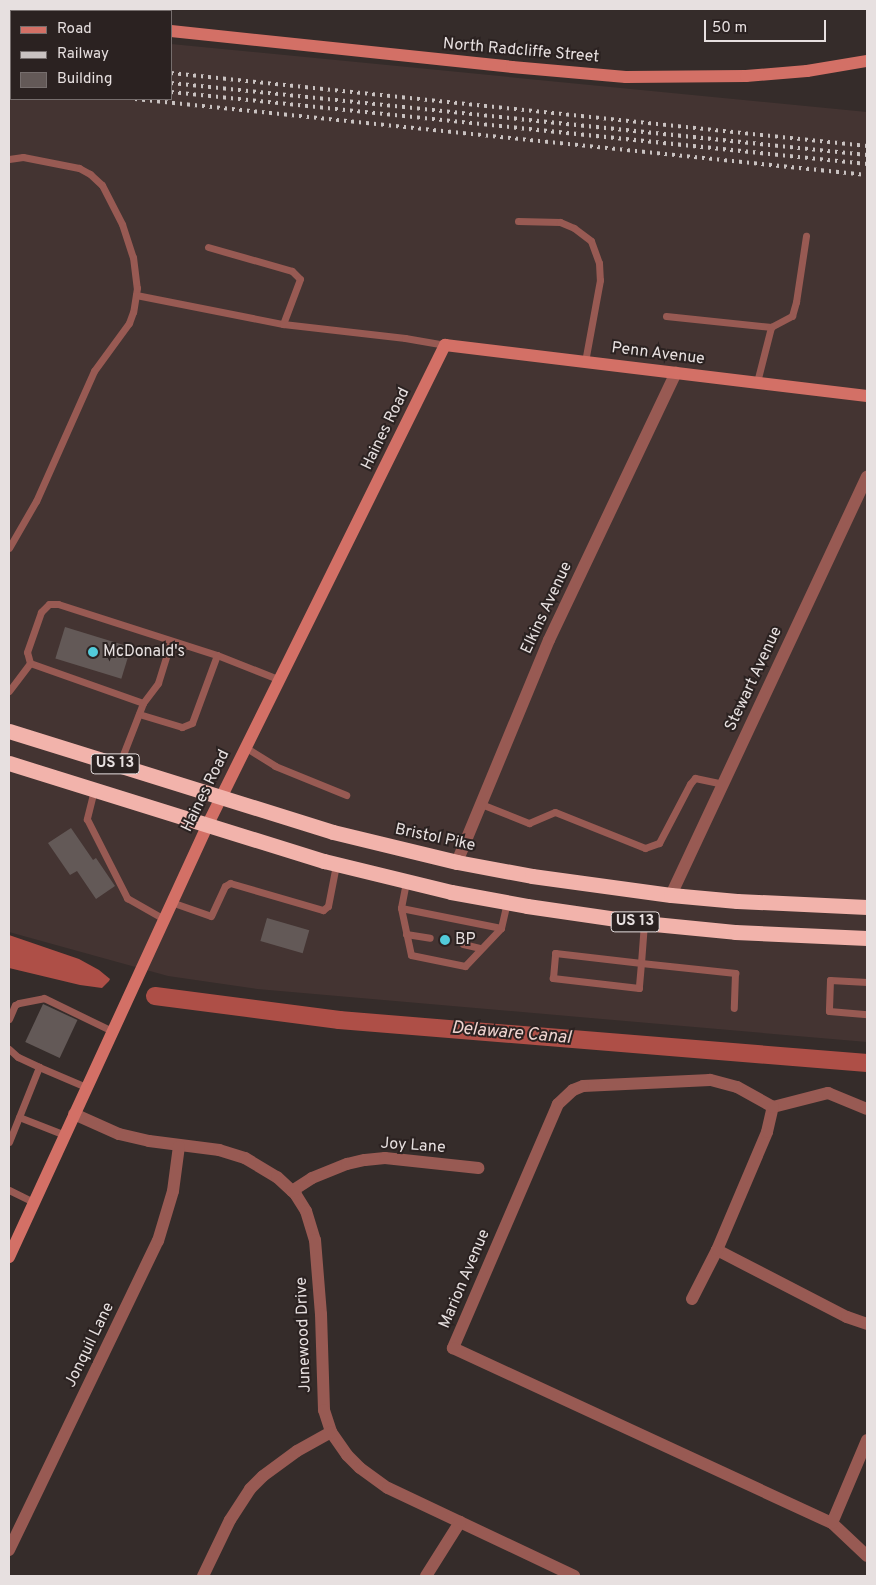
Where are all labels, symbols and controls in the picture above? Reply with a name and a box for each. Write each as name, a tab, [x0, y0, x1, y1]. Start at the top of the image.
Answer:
legend	[10, 10, 172, 100]
scale bar	[706, 10, 828, 42]
text: 50 m	[712, 19, 747, 38]
text: Road	[57, 20, 92, 39]
street label: North Radcliffe Street	[442, 35, 600, 67]
text: Railway	[57, 45, 109, 64]
text: Building	[57, 70, 112, 89]
street label: Penn Avenue	[610, 339, 706, 369]
street label: Haines Road	[358, 385, 414, 473]
street label: Elkins Avenue	[517, 559, 577, 657]
street label: Stewart Avenue	[721, 624, 787, 734]
place label: McDonald's	[103, 642, 185, 662]
marker: McDonald's	[87, 646, 99, 658]
street label: Haines Road	[178, 747, 234, 835]
road number: US 13	[90, 752, 140, 776]
street label: Bristol Pike	[393, 820, 477, 856]
road number: US 13	[610, 910, 660, 934]
place label: BP	[455, 930, 476, 950]
marker: BP	[439, 934, 451, 946]
water label: Delaware Canal	[450, 1018, 572, 1050]
street label: Joy Lane	[380, 1134, 446, 1158]
street label: Marion Avenue	[435, 1226, 495, 1332]
street label: Junewood Drive	[292, 1277, 316, 1393]
street label: Jonquil Lane	[61, 1299, 119, 1391]

